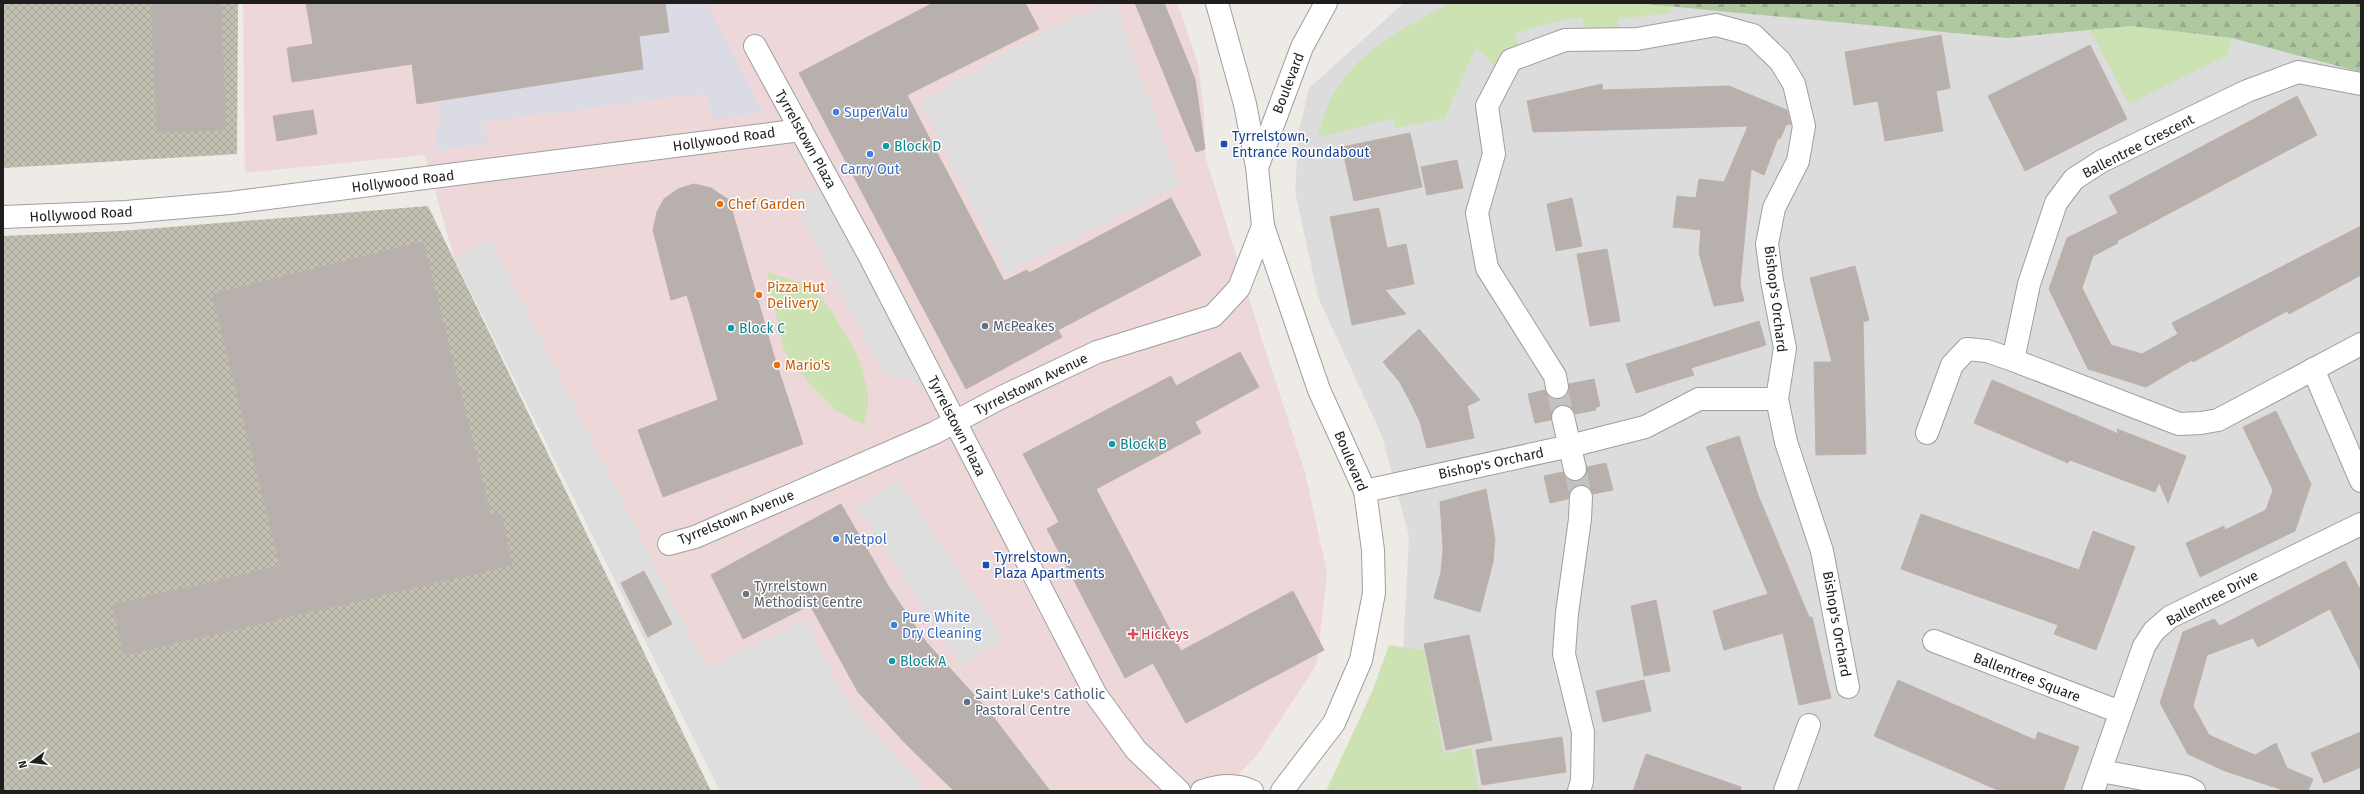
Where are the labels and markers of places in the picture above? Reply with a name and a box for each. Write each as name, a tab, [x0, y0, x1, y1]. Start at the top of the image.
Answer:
place label: SuperValu	[844, 104, 908, 121]
marker: SuperValu	[831, 107, 841, 117]
place label: Tyrrelstown, Entrance Roundabout	[1232, 128, 1371, 161]
place label: Block D	[894, 138, 941, 155]
marker: Tyrrelstown, Entrance Roundabout	[1219, 139, 1229, 149]
marker: Block D	[881, 141, 891, 151]
marker: Carry Out	[865, 149, 875, 159]
place label: Carry Out	[840, 161, 901, 178]
place label: Chef Garden	[728, 196, 806, 213]
marker: Chef Garden	[715, 199, 725, 209]
place label: Pizza Hut Delivery	[767, 279, 826, 312]
marker: Pizza Hut Delivery	[754, 290, 764, 300]
place label: McPeakes	[993, 318, 1055, 335]
place label: Block C	[739, 320, 785, 337]
marker: McPeakes	[980, 321, 990, 331]
marker: Block C	[726, 323, 736, 333]
place label: Mario's	[785, 357, 831, 374]
marker: Mario's	[772, 360, 782, 370]
place label: Block B	[1120, 436, 1167, 453]
marker: Block B	[1107, 439, 1117, 449]
place label: Netpol	[844, 531, 887, 548]
marker: Netpol	[831, 534, 841, 544]
place label: Tyrrelstown, Plaza Apartments	[994, 549, 1105, 582]
marker: Tyrrelstown, Plaza Apartments	[981, 560, 991, 570]
place label: Tyrrelstown Methodist Centre	[754, 578, 863, 611]
marker: Tyrrelstown Methodist Centre	[741, 589, 751, 599]
place label: Pure White Dry Cleaning	[902, 609, 982, 642]
marker: Pure White Dry Cleaning	[889, 620, 899, 630]
place label: Hickeys	[1141, 626, 1190, 643]
marker: Hickeys	[1128, 629, 1138, 639]
place label: Block A	[900, 653, 946, 670]
marker: Block A	[887, 656, 897, 666]
place label: Saint Luke's Catholic Pastoral Centre	[975, 686, 1106, 719]
marker: Saint Luke's Catholic Pastoral Centre	[962, 697, 972, 707]

